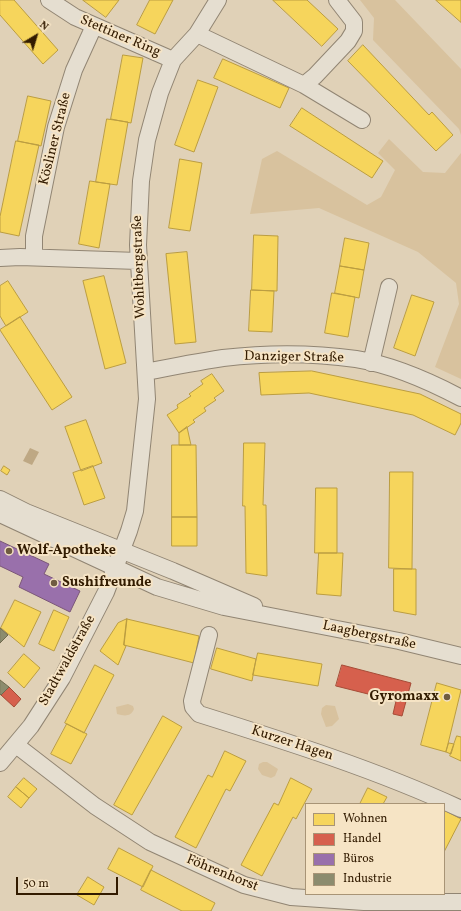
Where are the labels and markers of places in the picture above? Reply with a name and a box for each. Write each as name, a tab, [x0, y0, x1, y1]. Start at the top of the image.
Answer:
place label: Wolf-Apotheke	[17, 543, 116, 559]
marker: Wolf-Apotheke	[4, 546, 14, 556]
place label: Sushifreunde	[62, 575, 151, 591]
marker: Sushifreunde	[49, 578, 59, 588]
place label: Gyromaxx	[370, 689, 439, 705]
marker: Gyromaxx	[442, 692, 452, 702]

